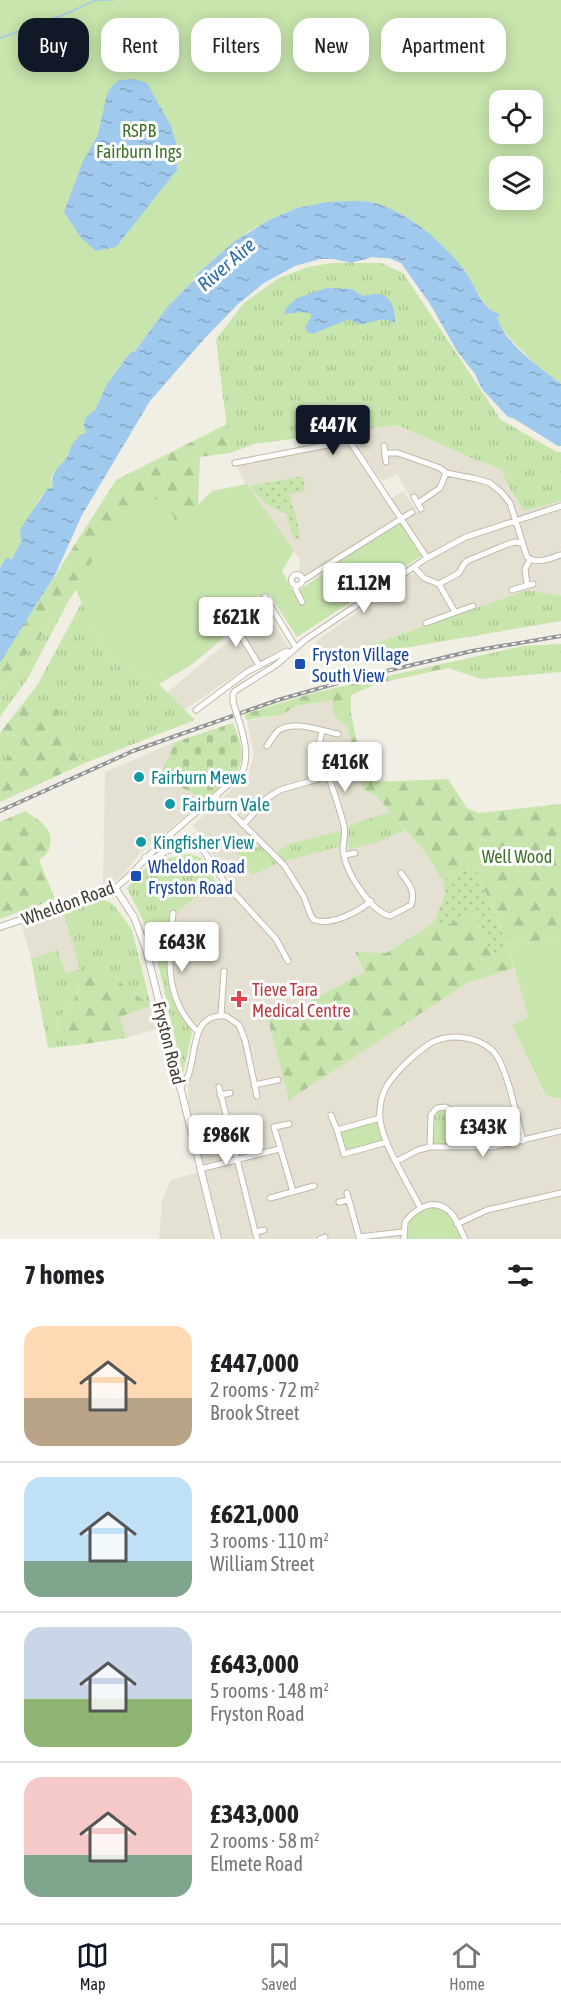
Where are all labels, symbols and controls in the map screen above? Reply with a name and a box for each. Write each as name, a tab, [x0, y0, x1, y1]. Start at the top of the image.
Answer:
chip: Buy	[18, 18, 89, 72]
chip: Rent	[101, 18, 179, 72]
chip: Filters	[191, 18, 281, 72]
chip: New	[293, 18, 369, 72]
chip: Apartment	[381, 18, 506, 72]
map controls	[489, 90, 543, 210]
button: locate	[489, 90, 543, 144]
park label: RSPB Fairburn Ings	[96, 120, 182, 162]
button: layers	[489, 156, 543, 210]
water label: River Aire	[192, 233, 260, 295]
pin: £447K	[291, 405, 375, 456]
text: £447K	[310, 413, 356, 436]
pin: £1.12M	[315, 563, 413, 614]
text: £1.12M	[337, 571, 391, 594]
pin: £621K	[194, 597, 278, 648]
text: £621K	[213, 605, 259, 628]
place label: Fryston Village South View	[312, 644, 409, 686]
marker: Fryston Village South View	[293, 657, 307, 671]
pin: £416K	[303, 742, 387, 793]
text: £416K	[322, 750, 368, 773]
place label: Fairburn Mews	[151, 767, 247, 788]
marker: Fairburn Mews	[132, 770, 146, 784]
place label: Fairburn Vale	[182, 794, 270, 815]
marker: Fairburn Vale	[163, 797, 177, 811]
place label: Kingfisher View	[153, 832, 255, 853]
marker: Kingfisher View	[134, 835, 148, 849]
park label: Well Wood	[482, 846, 552, 867]
place label: Wheldon Road Fryston Road	[148, 856, 245, 898]
marker: Wheldon Road Fryston Road	[129, 869, 143, 883]
street label: Wheldon Road	[19, 877, 117, 929]
pin: £643K	[140, 922, 224, 973]
text: £643K	[159, 930, 205, 953]
place label: Tieve Tara Medical Centre	[252, 979, 351, 1021]
marker: Tieve Tara Medical Centre	[230, 990, 248, 1008]
street label: Fryston Road	[149, 999, 189, 1087]
pin: £343K	[441, 1107, 525, 1158]
pin: £986K	[184, 1115, 268, 1166]
text: £343K	[460, 1115, 506, 1138]
text: £986K	[203, 1123, 249, 1146]
icon: filters	[504, 1259, 537, 1292]
text: 7 homes	[24, 1260, 104, 1290]
text: £447,000	[210, 1348, 299, 1378]
icon: home	[72, 1350, 144, 1422]
text: 2 rooms · 72 m²	[210, 1378, 320, 1401]
text: Brook Street	[210, 1401, 300, 1424]
text: £621,000	[210, 1499, 299, 1529]
icon: home	[72, 1501, 144, 1573]
text: 3 rooms · 110 m²	[210, 1529, 329, 1552]
text: William Street	[210, 1552, 315, 1575]
text: £643,000	[210, 1649, 299, 1679]
icon: home	[72, 1651, 144, 1723]
text: 5 rooms · 148 m²	[210, 1679, 329, 1702]
text: Fryston Road	[210, 1702, 304, 1725]
text: £343,000	[210, 1799, 299, 1829]
icon: home	[72, 1801, 144, 1873]
text: 2 rooms · 58 m²	[210, 1829, 320, 1852]
text: Elmete Road	[210, 1852, 303, 1875]
tab: Map	[76, 1939, 109, 1993]
tab: Saved	[261, 1939, 297, 1993]
tab: Home	[449, 1939, 485, 1993]

